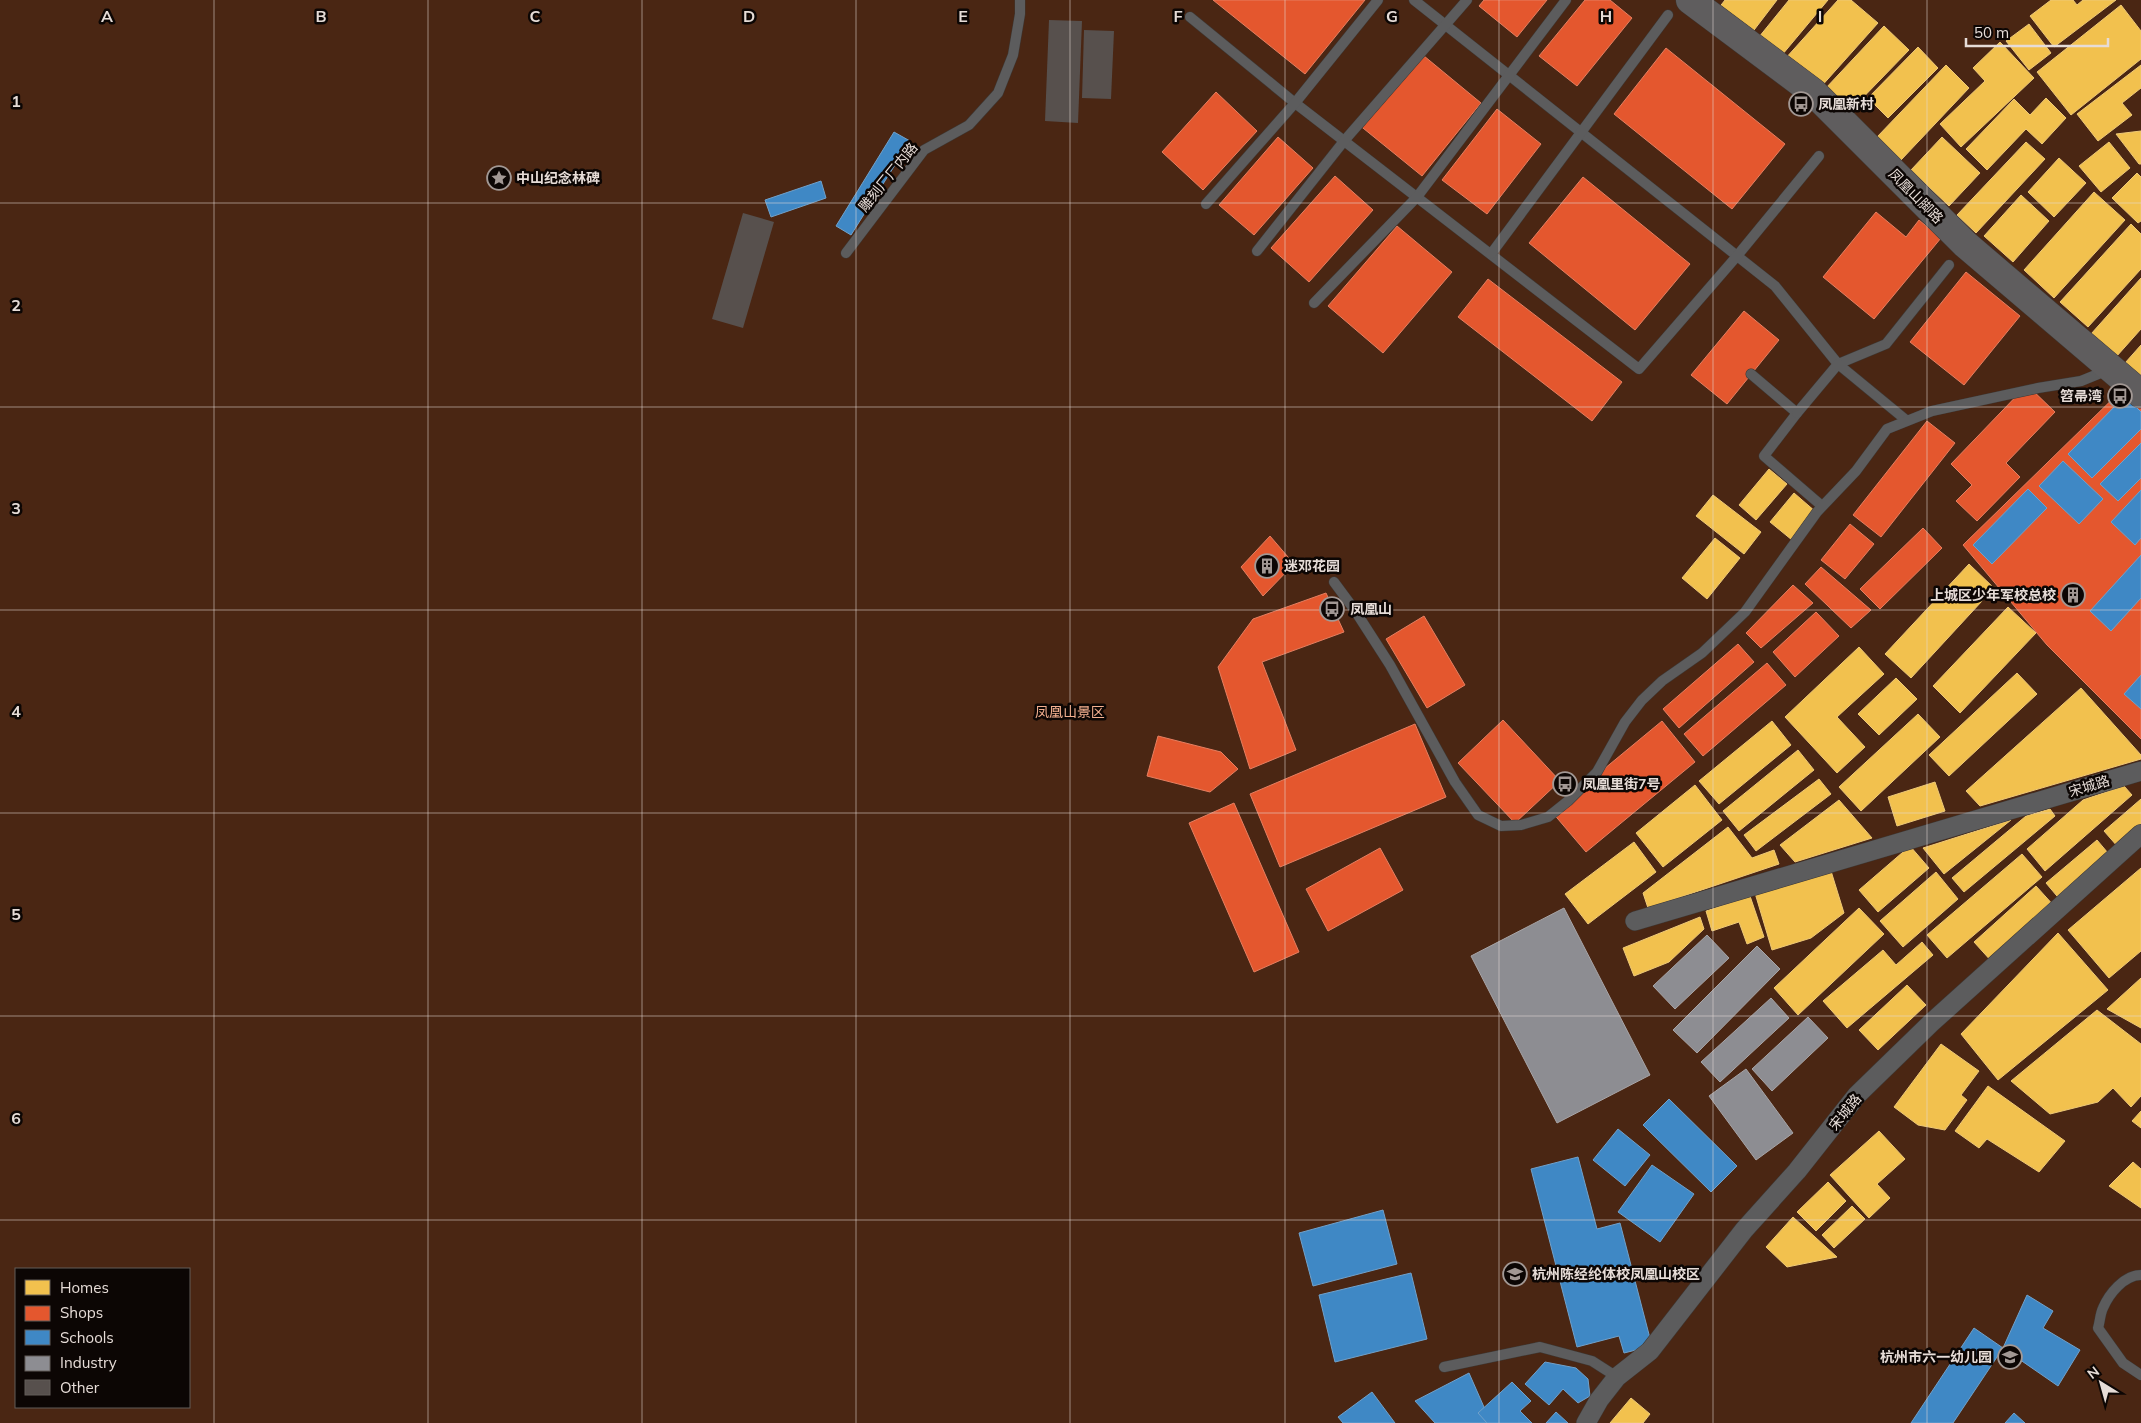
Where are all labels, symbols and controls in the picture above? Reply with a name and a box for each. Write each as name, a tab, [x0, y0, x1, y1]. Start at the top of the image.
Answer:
text: A	[101, 6, 113, 26]
text: B	[315, 6, 327, 26]
text: C	[530, 6, 541, 26]
text: D	[743, 6, 755, 26]
text: E	[958, 6, 968, 26]
text: F	[1173, 6, 1183, 26]
text: G	[1386, 6, 1398, 26]
text: H	[1600, 6, 1612, 26]
text: I	[1818, 6, 1822, 26]
scale bar	[1966, 15, 2108, 47]
text: 50 m	[1974, 23, 2009, 42]
text: 1	[11, 91, 21, 111]
bus stop icon: 凤凰新村	[1788, 91, 1814, 117]
place label: 凤凰新村	[1818, 95, 1874, 113]
street label: 雕刻厂厂内路	[855, 139, 921, 215]
place icon: 中山纪念林碑	[486, 165, 512, 191]
street label: 凤凰山脚路	[1885, 165, 1947, 227]
place label: 中山纪念林碑	[516, 169, 600, 187]
text: 2	[11, 295, 21, 315]
bus stop icon: 笤帚湾	[2107, 383, 2133, 409]
place label: 笤帚湾	[2060, 387, 2102, 405]
text: 3	[11, 498, 21, 518]
building icon: 迷邓花园	[1254, 553, 1280, 579]
place label: 迷邓花园	[1284, 557, 1340, 575]
building icon: 上城区少年军校总校	[2060, 582, 2086, 608]
place label: 上城区少年军校总校	[1930, 586, 2056, 604]
bus stop icon: 凤凰山	[1319, 596, 1345, 622]
place label: 凤凰山	[1350, 600, 1392, 618]
text: 4	[11, 701, 21, 721]
park label: 凤凰山景区	[1035, 703, 1105, 721]
bus stop icon: 凤凰里街7号	[1552, 771, 1578, 797]
street label: 宋城路	[2066, 771, 2112, 801]
place label: 凤凰里街7号	[1582, 775, 1660, 793]
text: 5	[11, 904, 21, 924]
street label: 宋城路	[1825, 1090, 1865, 1134]
text: 6	[11, 1108, 21, 1128]
school or university icon: 杭州陈经纶体校凤凰山校区	[1502, 1261, 1528, 1287]
place label: 杭州陈经纶体校凤凰山校区	[1532, 1265, 1700, 1283]
legend	[15, 1268, 190, 1408]
text: Homes	[60, 1278, 109, 1297]
text: Shops	[60, 1303, 103, 1322]
text: Schools	[60, 1328, 114, 1347]
school or university icon: 杭州市六一幼儿园	[1997, 1344, 2023, 1370]
place label: 杭州市六一幼儿园	[1880, 1348, 1992, 1366]
text: Industry	[60, 1353, 117, 1372]
north arrow	[2076, 1358, 2126, 1408]
text: N	[2084, 1362, 2103, 1383]
text: Other	[60, 1378, 100, 1397]

